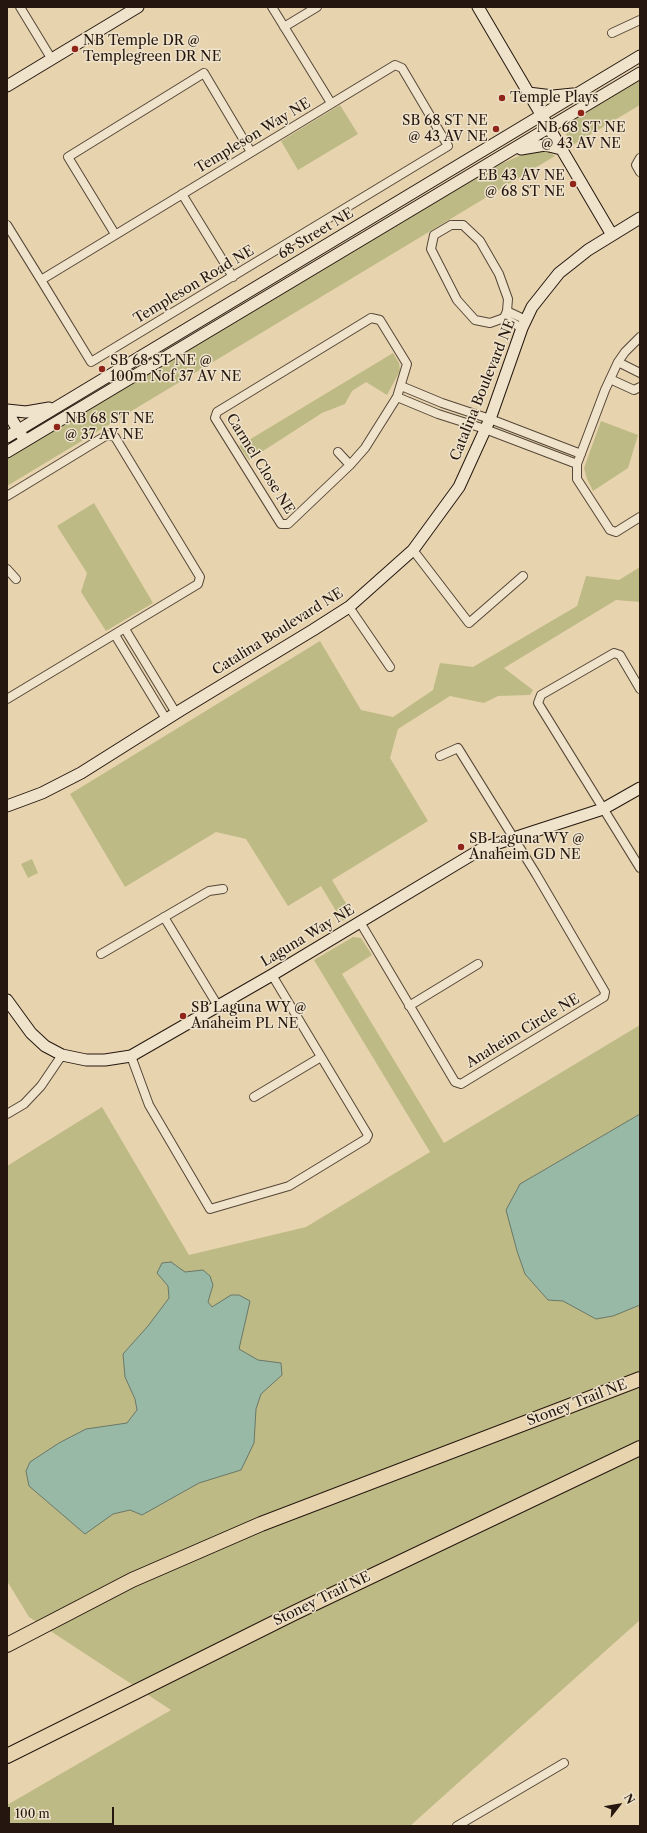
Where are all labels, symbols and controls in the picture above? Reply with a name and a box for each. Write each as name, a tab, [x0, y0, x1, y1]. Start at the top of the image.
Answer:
place label: NB Temple DR @ Templegreen DR NE	[83, 33, 221, 66]
marker: NB Temple DR @ Templegreen DR NE	[70, 44, 80, 54]
place label: Temple Plays	[510, 90, 598, 106]
marker: Temple Plays	[497, 93, 507, 103]
street label: Templeson Way NE	[192, 95, 314, 177]
marker: NB 68 ST NE @ 43 AV NE	[576, 108, 586, 118]
place label: SB 68 ST NE @ 43 AV NE	[402, 113, 488, 146]
place label: NB 68 ST NE @ 43 AV NE	[536, 120, 626, 152]
marker: SB 68 ST NE @ 43 AV NE	[491, 124, 501, 134]
place label: EB 43 AV NE @ 68 ST NE	[478, 168, 565, 200]
marker: EB 43 AV NE @ 68 ST NE	[568, 179, 578, 189]
street label: 68 Street NE	[275, 205, 357, 263]
street label: Templeson Road NE	[131, 242, 257, 328]
street label: Catalina Boulevard NE	[447, 317, 519, 463]
place label: SB 68 ST NE @ 100m Nof 37 AV NE	[110, 353, 241, 386]
marker: SB 68 ST NE @ 100m Nof 37 AV NE	[97, 364, 107, 374]
place label: NB 68 ST NE @ 37 AV NE	[65, 411, 154, 444]
street label: Carmel Close NE	[222, 411, 298, 517]
marker: NB 68 ST NE @ 37 AV NE	[52, 422, 62, 432]
street label: Catalina Boulevard NE	[209, 585, 347, 679]
place label: SB Laguna WY @ Anaheim GD NE	[469, 831, 584, 864]
marker: SB Laguna WY @ Anaheim GD NE	[456, 842, 466, 852]
street label: Laguna Way NE	[258, 901, 358, 971]
street label: Anaheim Circle NE	[463, 991, 583, 1071]
place label: SB Laguna WY @ Anaheim PL NE	[191, 1000, 306, 1032]
marker: SB Laguna WY @ Anaheim PL NE	[178, 1011, 188, 1021]
street label: Stoney Trail NE	[525, 1376, 629, 1430]
street label: Stoney Trail NE	[271, 1568, 373, 1630]
north arrow	[599, 1785, 639, 1825]
text: N	[621, 1791, 638, 1807]
scale bar	[10, 1799, 116, 1825]
text: 100 m	[15, 1806, 50, 1821]

